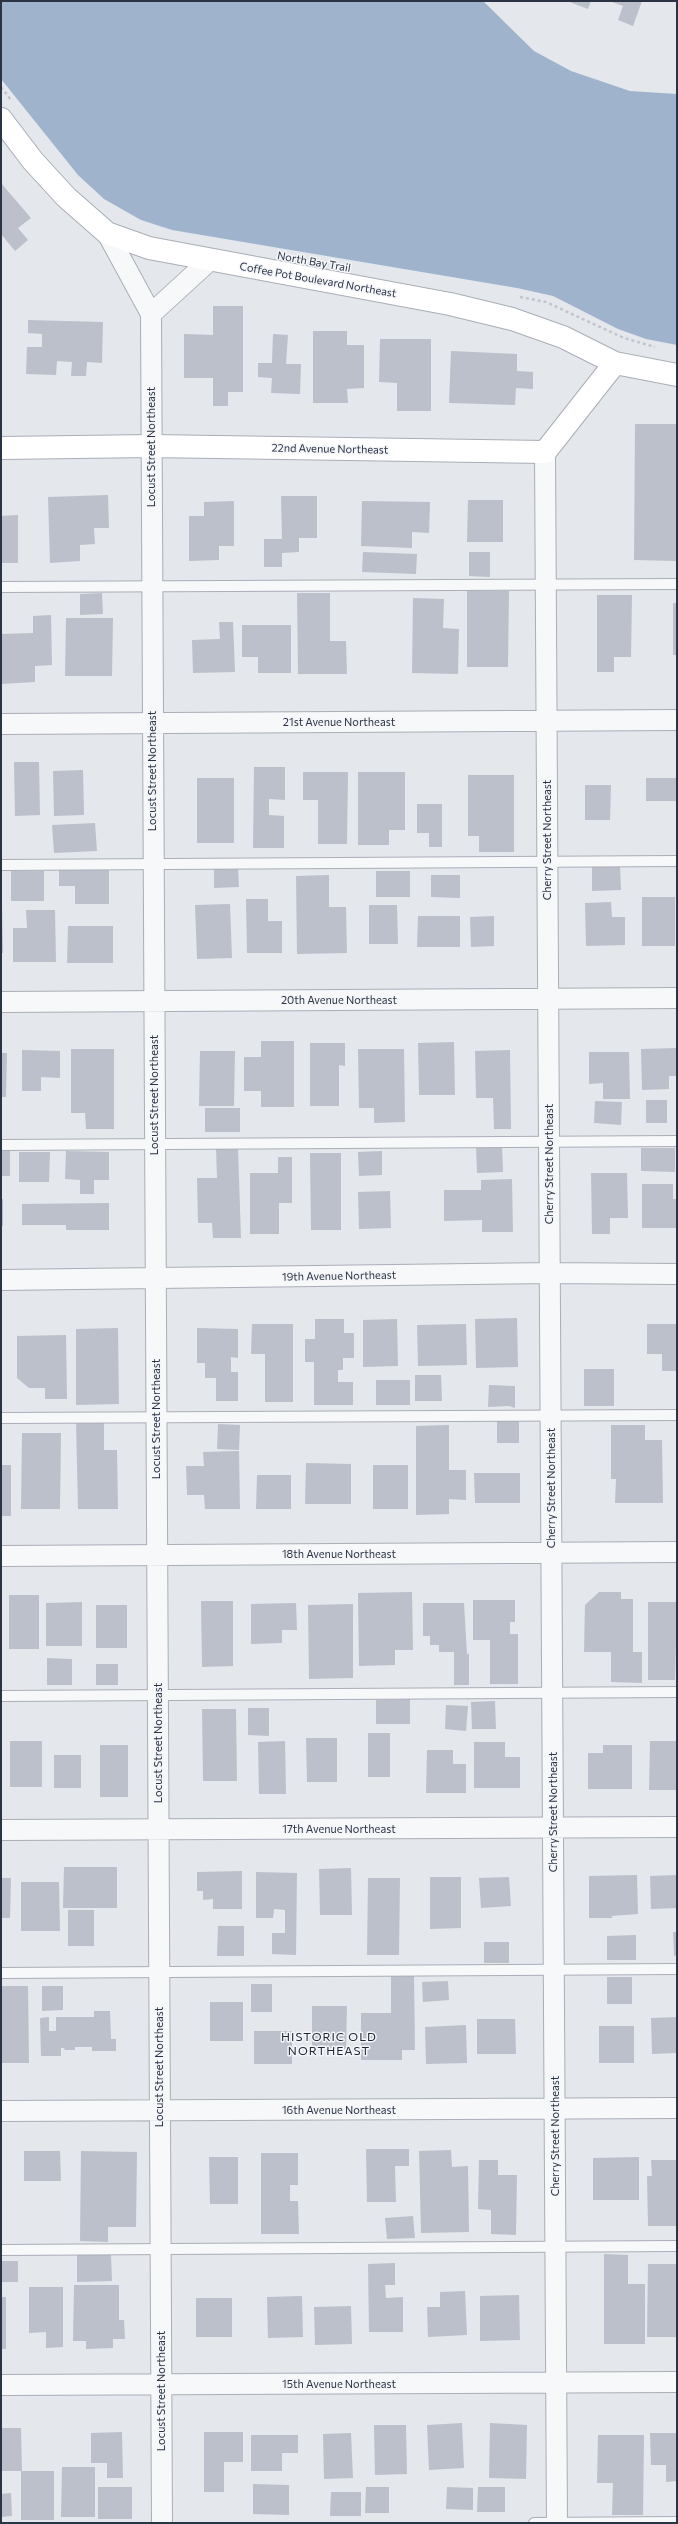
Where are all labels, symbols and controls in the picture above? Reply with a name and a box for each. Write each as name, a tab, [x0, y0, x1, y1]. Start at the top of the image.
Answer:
street label: North Bay Trail	[276, 249, 352, 275]
street label: Coffee Pot Boulevard Northeast	[239, 260, 397, 300]
street label: Locust Street Northeast	[144, 387, 158, 507]
street label: 22nd Avenue Northeast	[271, 441, 389, 457]
street label: Locust Street Northeast	[145, 711, 159, 831]
street label: 21st Avenue Northeast	[283, 715, 395, 729]
street label: Cherry Street Northeast	[540, 780, 554, 900]
street label: 20th Avenue Northeast	[281, 993, 397, 1007]
street label: Locust Street Northeast	[147, 1035, 161, 1155]
street label: Cherry Street Northeast	[542, 1104, 556, 1224]
street label: 19th Avenue Northeast	[282, 1268, 396, 1284]
street label: Locust Street Northeast	[149, 1359, 163, 1479]
street label: Cherry Street Northeast	[544, 1428, 558, 1548]
street label: 18th Avenue Northeast	[282, 1547, 396, 1561]
street label: Locust Street Northeast	[151, 1683, 165, 1803]
street label: Cherry Street Northeast	[546, 1752, 560, 1872]
street label: 17th Avenue Northeast	[282, 1822, 396, 1836]
street label: Locust Street Northeast	[152, 2007, 166, 2127]
district label: HISTORIC OLD NORTHEAST	[281, 2030, 377, 2058]
street label: Cherry Street Northeast	[548, 2076, 562, 2196]
street label: 16th Avenue Northeast	[282, 2103, 396, 2117]
street label: Locust Street Northeast	[154, 2331, 168, 2451]
street label: 15th Avenue Northeast	[282, 2377, 396, 2391]

